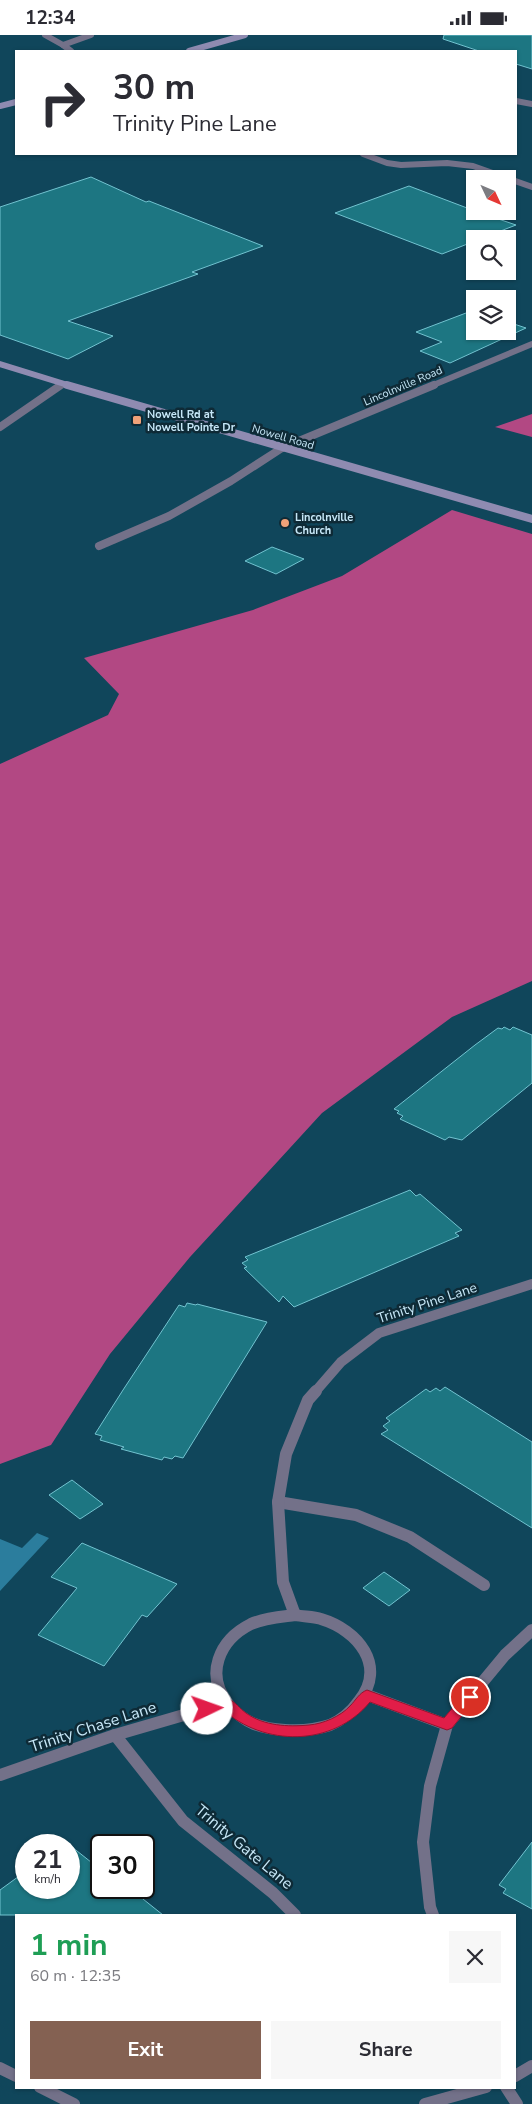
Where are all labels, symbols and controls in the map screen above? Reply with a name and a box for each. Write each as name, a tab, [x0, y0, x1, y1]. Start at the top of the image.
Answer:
text: 12:34	[25, 5, 75, 31]
text: 30 m	[113, 64, 195, 111]
icon: right	[30, 70, 95, 135]
text: Trinity Pine Lane	[113, 109, 277, 139]
north arrow	[466, 170, 516, 220]
map controls	[466, 170, 516, 340]
button: search	[466, 230, 516, 280]
button: layers	[466, 290, 516, 340]
street label: Lincolnville Road	[361, 363, 445, 409]
place label: Nowell Rd at Nowell Pointe Dr	[147, 407, 236, 435]
marker: Nowell Rd at Nowell Pointe Dr	[131, 414, 143, 426]
street label: Nowell Road	[250, 421, 316, 453]
place label: Lincolnville Church	[295, 510, 353, 538]
marker: Lincolnville Church	[279, 517, 291, 529]
street label: Trinity Pine Lane	[375, 1278, 479, 1328]
pin	[449, 1676, 491, 1718]
position arrow	[180, 1682, 232, 1734]
icon: arrive	[456, 1683, 484, 1711]
street label: Trinity Chase Lane	[27, 1696, 159, 1758]
street label: Trinity Gate Lane	[190, 1799, 298, 1895]
speed limit sign: 30	[90, 1834, 155, 1899]
text: 21	[32, 1843, 63, 1877]
text: km/h	[34, 1871, 61, 1887]
text: 1 min	[30, 1925, 108, 1966]
button: close	[449, 1931, 501, 1983]
text: 60 m · 12:35	[30, 1965, 121, 1987]
button: Exit	[30, 2021, 261, 2079]
button: Share	[271, 2021, 501, 2079]

